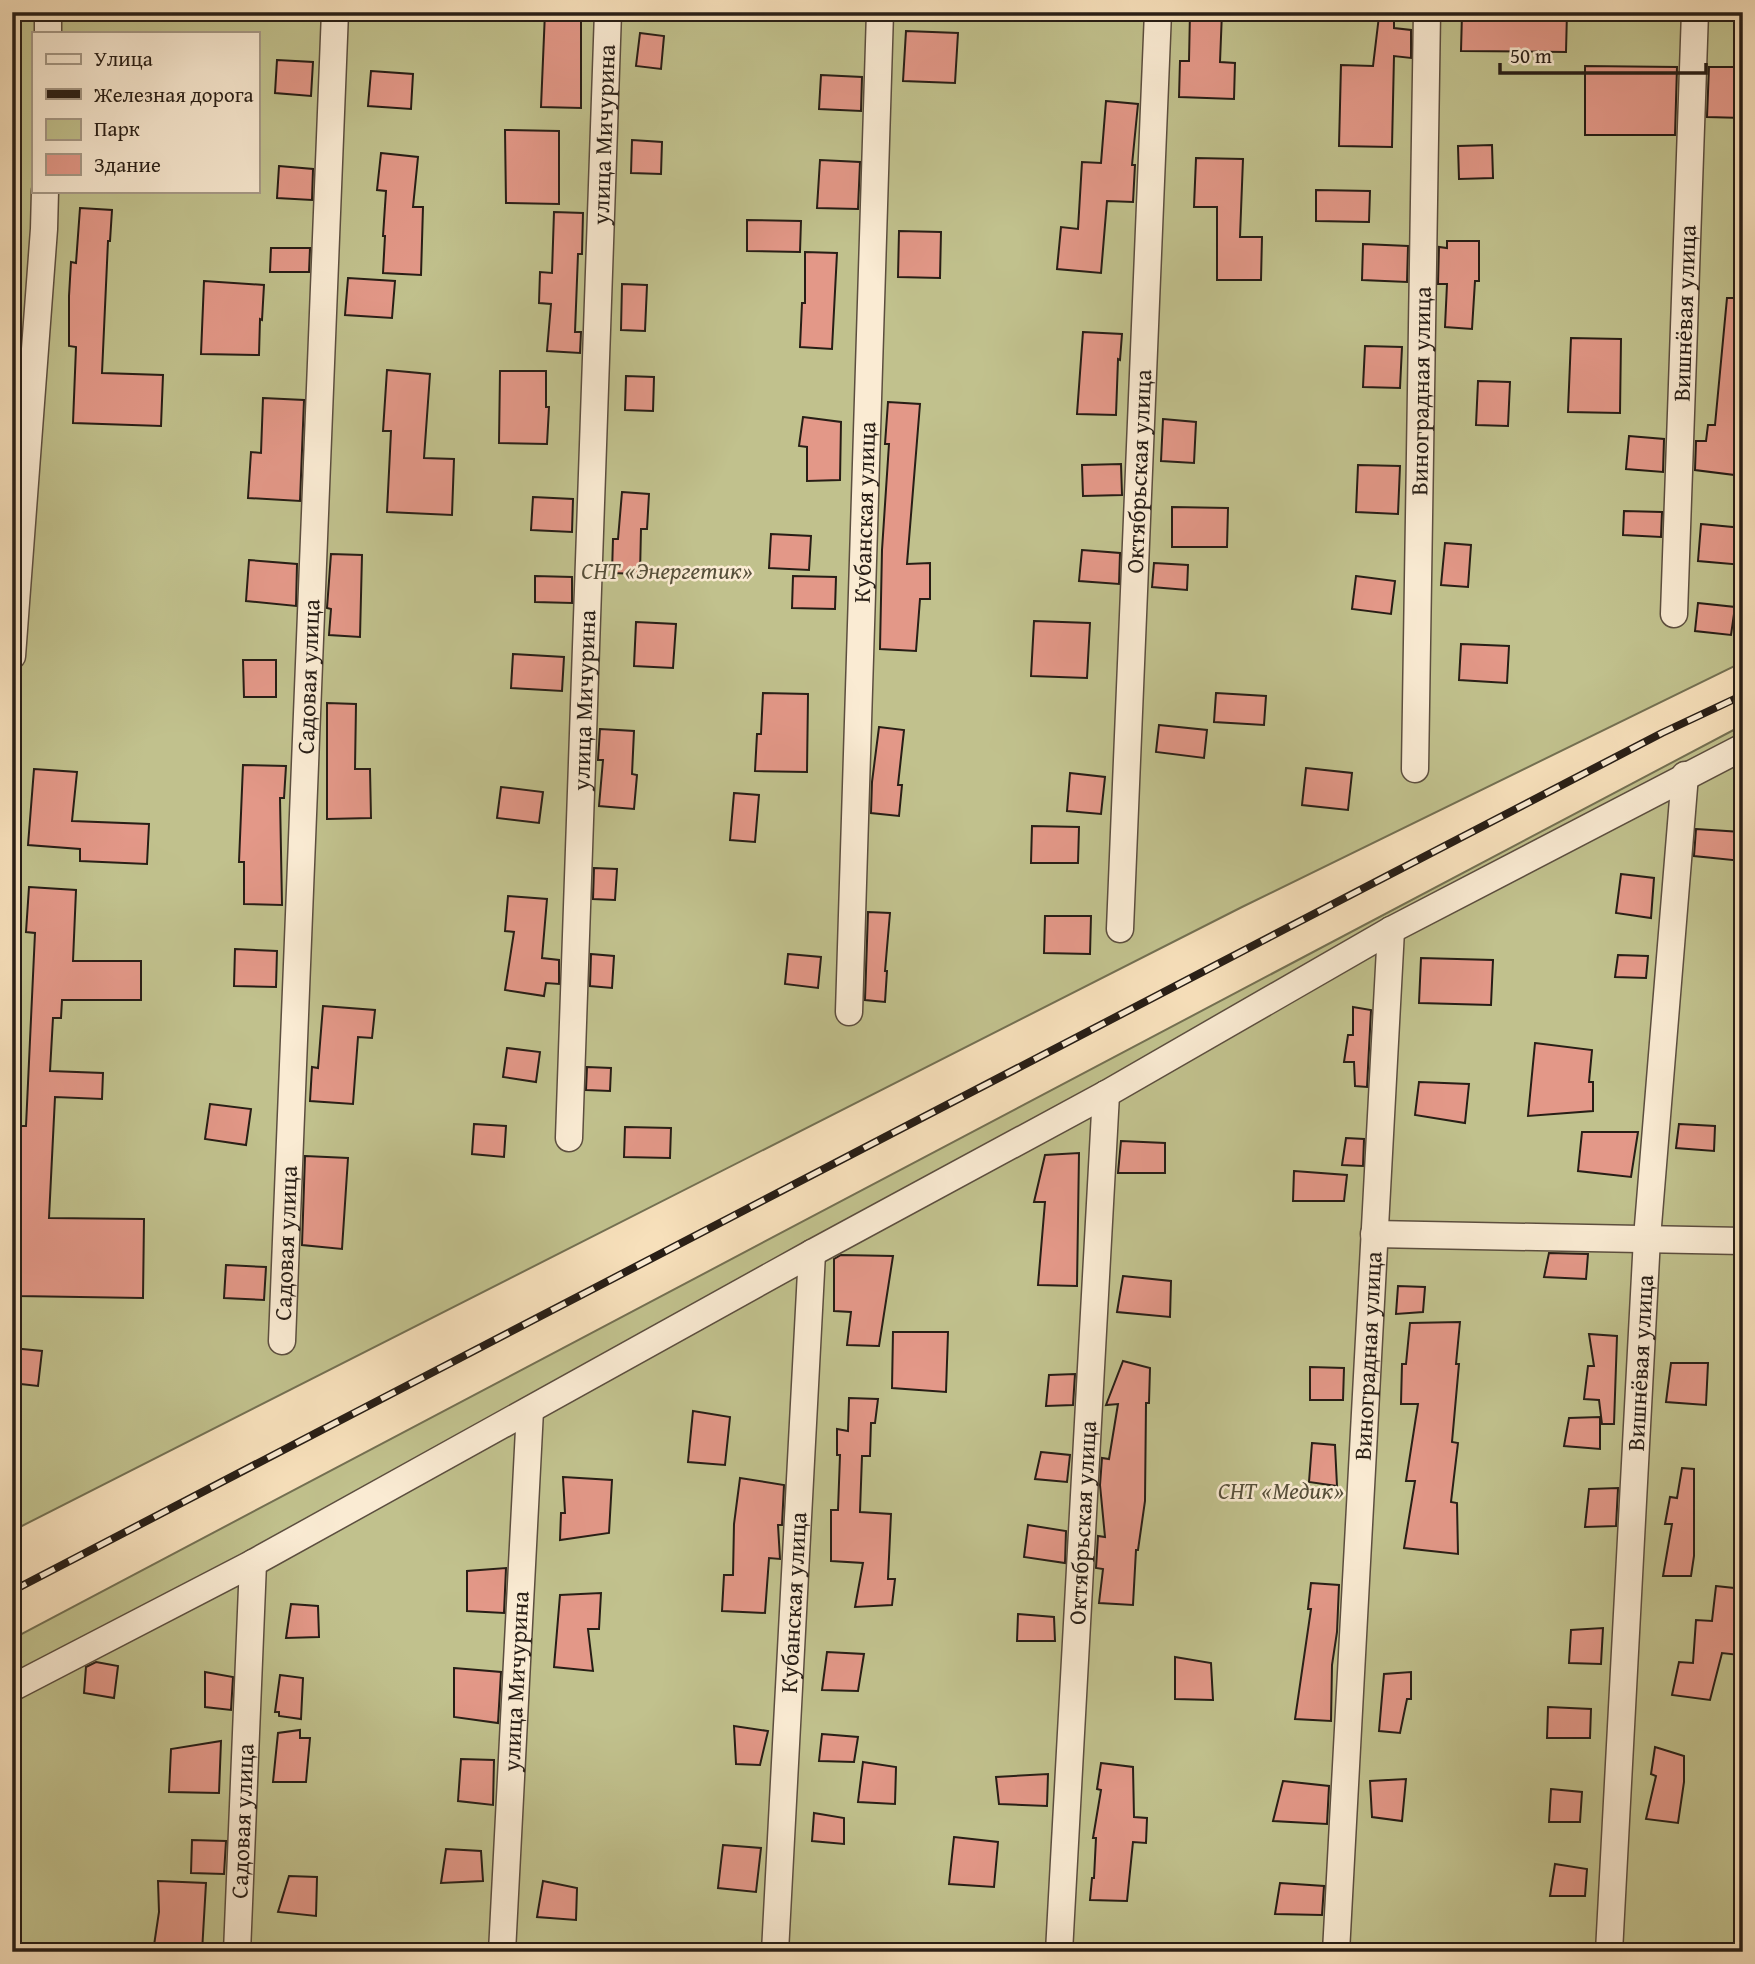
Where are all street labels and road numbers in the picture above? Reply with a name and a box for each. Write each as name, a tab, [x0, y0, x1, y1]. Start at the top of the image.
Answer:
street label: улица Мичурина	[583, 43, 624, 227]
street label: Вишнёвая улица	[1663, 224, 1705, 402]
street label: Виноградная улица	[1401, 286, 1440, 496]
street label: Октябрьская улица	[1117, 368, 1160, 574]
street label: Кубанская улица	[844, 420, 884, 604]
street label: Садовая улица	[287, 598, 329, 755]
street label: улица Мичурина	[563, 609, 604, 792]
street label: Садовая улица	[265, 1164, 306, 1321]
street label: Виноградная улица	[1344, 1250, 1391, 1461]
street label: Вишнёвая улица	[1618, 1273, 1662, 1452]
street label: Октябрьская улица	[1059, 1419, 1105, 1626]
street label: Кубанская улица	[771, 1510, 815, 1694]
street label: улица Мичурина	[493, 1590, 538, 1774]
street label: Садовая улица	[221, 1742, 263, 1899]

